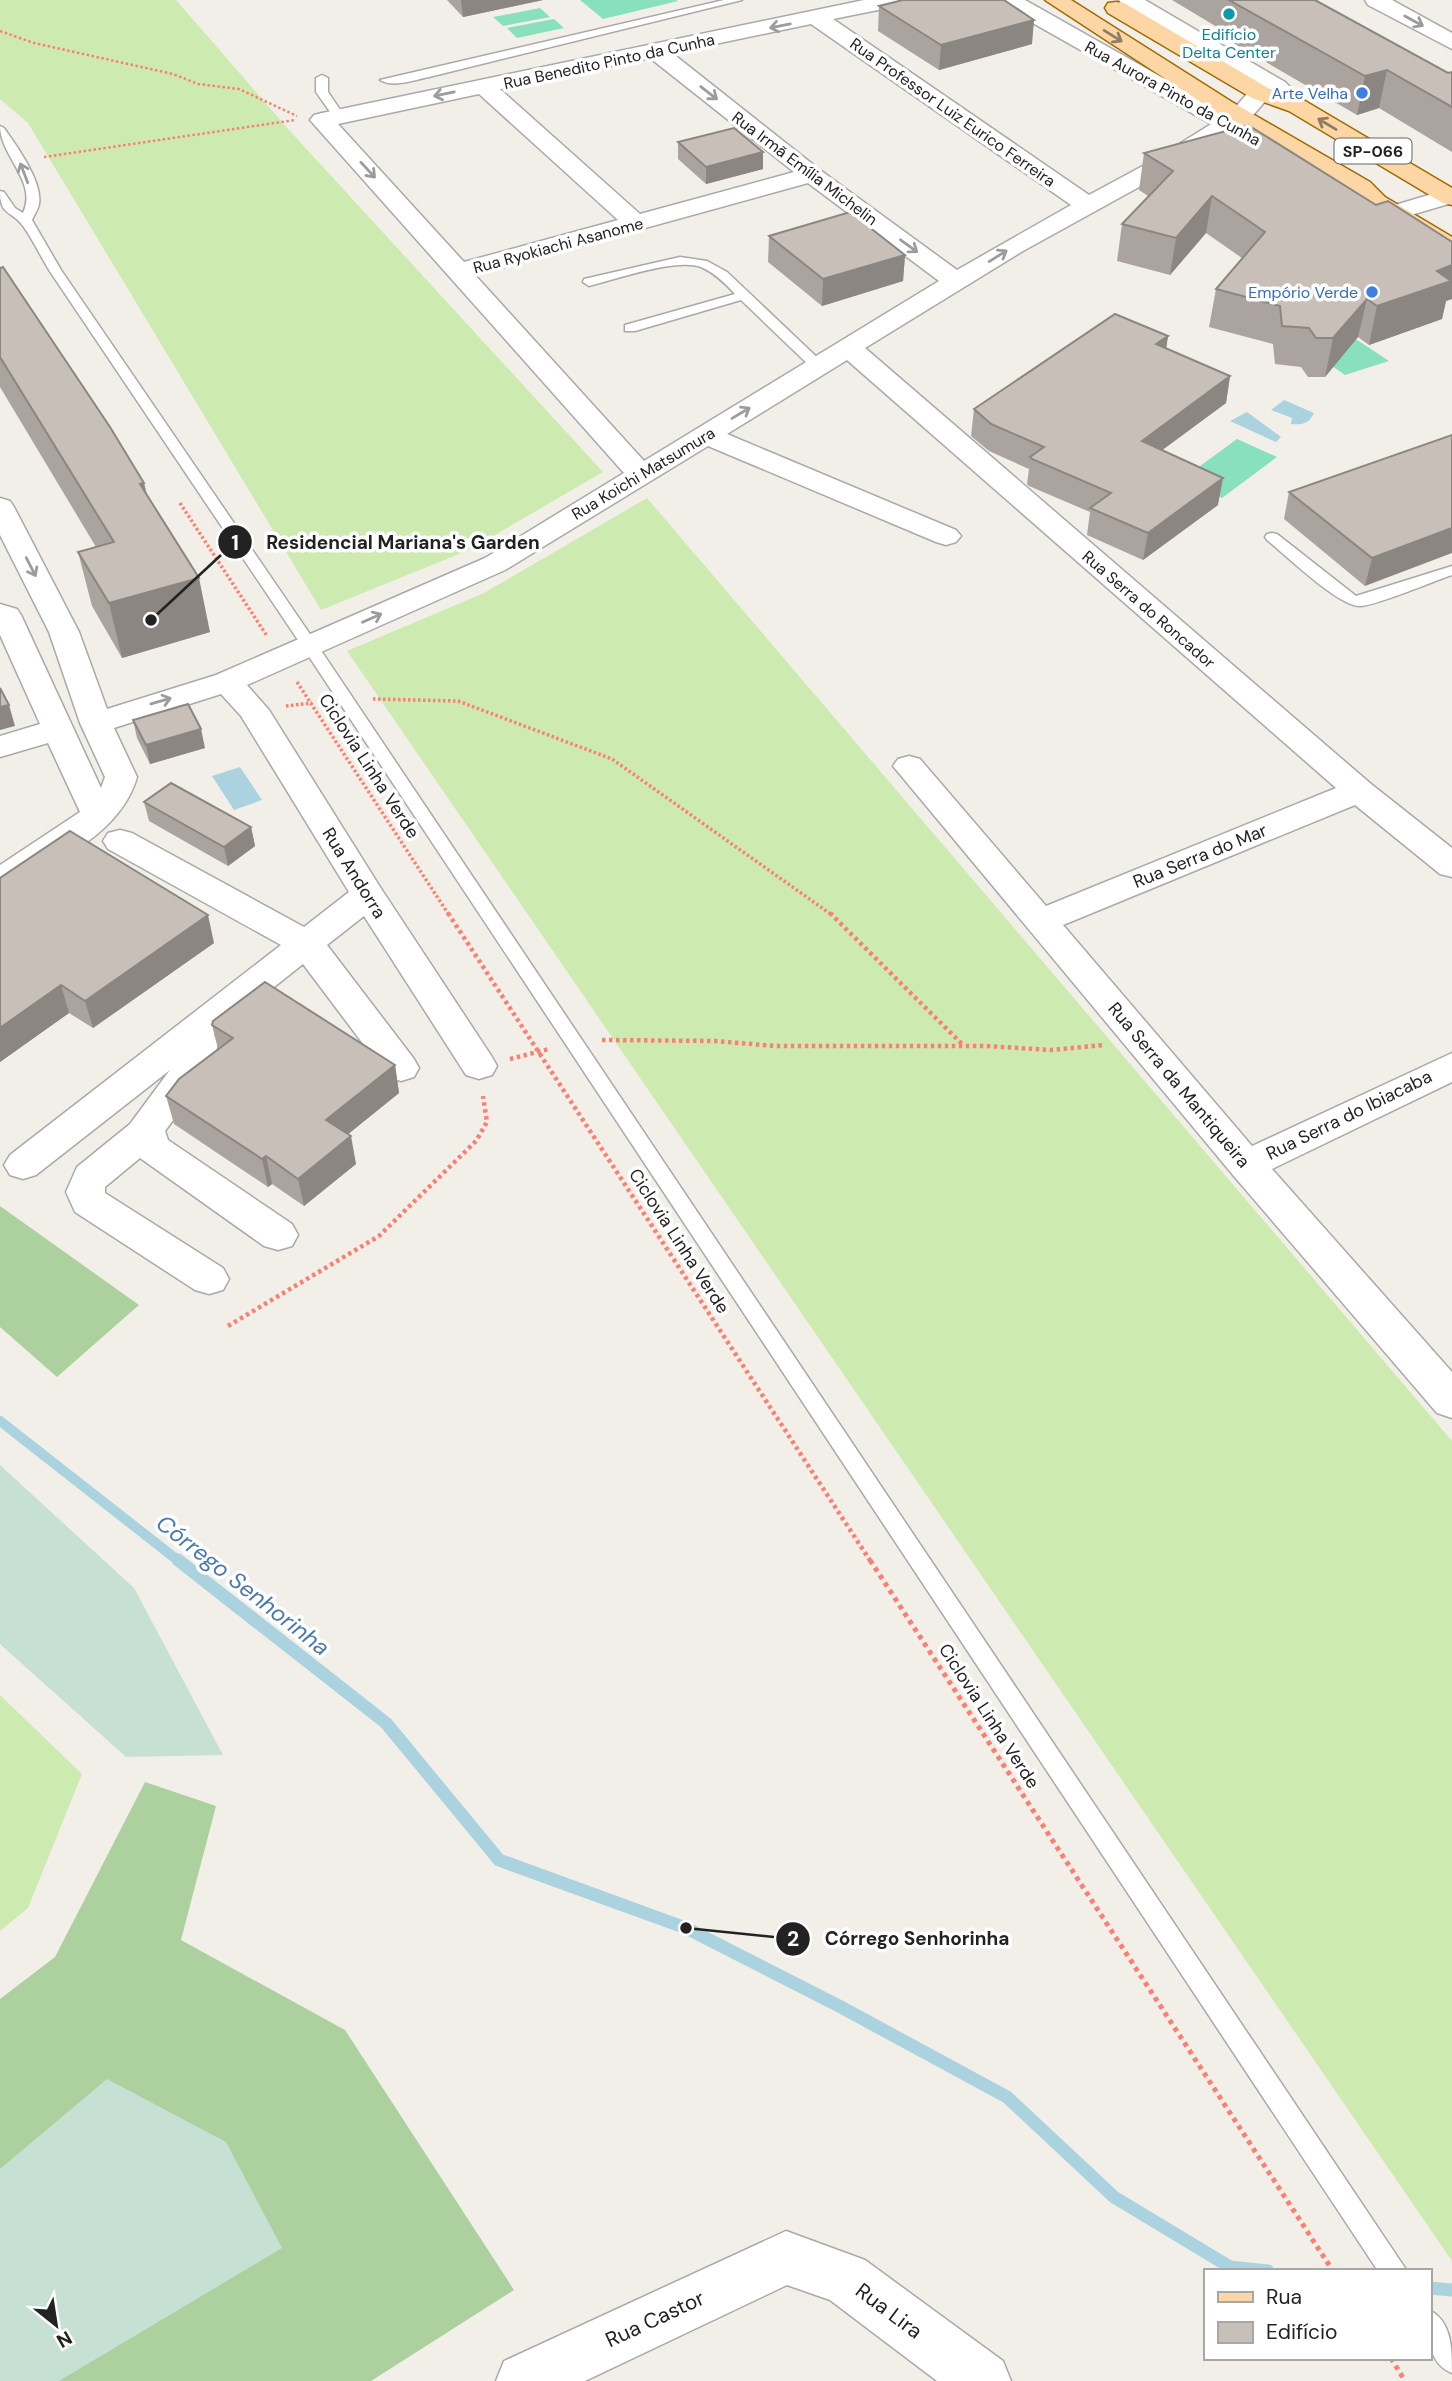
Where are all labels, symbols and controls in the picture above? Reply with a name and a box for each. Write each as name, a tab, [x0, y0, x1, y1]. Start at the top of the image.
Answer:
marker: Edifício Delta Center	[1221, 6, 1237, 22]
one-way arrow	[1403, 15, 1424, 28]
one-way arrow	[769, 19, 792, 33]
place label: Edifício Delta Center	[1182, 24, 1276, 63]
street label: Rua Benedito Pinto da Cunha	[502, 29, 716, 94]
one-way arrow	[1103, 30, 1123, 44]
street label: Rua Professor Luiz Eurico Ferreira	[846, 33, 1060, 192]
street label: Rua Aurora Pinto da Cunha	[1081, 36, 1264, 151]
place label: Arte Velha	[1272, 83, 1348, 104]
marker: Arte Velha	[1354, 85, 1370, 101]
one-way arrow	[699, 86, 717, 101]
one-way arrow	[433, 88, 456, 102]
street label: Rua Irmã Emília Michelin	[728, 107, 882, 230]
one-way arrow	[1317, 117, 1337, 131]
road number: SP-066	[1334, 139, 1412, 164]
one-way arrow	[360, 161, 376, 179]
one-way arrow	[16, 163, 29, 185]
street label: Rua Ryokiachi Asanome	[471, 213, 645, 278]
one-way arrow	[899, 239, 918, 254]
one-way arrow	[988, 248, 1007, 263]
place label: Empório Verde	[1248, 282, 1358, 303]
marker: Empório Verde	[1364, 284, 1380, 300]
one-way arrow	[731, 406, 751, 420]
street label: Rua Koichi Matsumura	[568, 422, 719, 525]
callout: Residencial Mariana's Garden	[218, 522, 554, 562]
text: 1	[231, 529, 239, 557]
text: Residencial Mariana's Garden	[266, 530, 540, 555]
street label: Rua Serra do Roncador	[1078, 546, 1220, 673]
one-way arrow	[25, 556, 39, 577]
one-way arrow	[361, 611, 382, 624]
street label: Ciclovia Linha Verde	[313, 689, 425, 843]
one-way arrow	[149, 694, 171, 707]
street label: Rua Serra do Mar	[1129, 818, 1271, 894]
street label: Rua Andorra	[317, 823, 391, 923]
street label: Rua Serra da Mantiqueira	[1103, 997, 1255, 1173]
street label: Rua Serra do Ibiacaba	[1262, 1064, 1436, 1166]
street label: Ciclovia Linha Verde	[623, 1164, 735, 1318]
water label: Córrego Senhorinha	[150, 1508, 336, 1662]
street label: Ciclovia Linha Verde	[933, 1639, 1045, 1793]
callout: Córrego Senhorinha	[776, 1919, 1023, 1959]
text: 2	[787, 1925, 799, 1953]
text: Córrego Senhorinha	[825, 1926, 1009, 1951]
legend	[1204, 2269, 1431, 2360]
street label: Rua Lira	[850, 2277, 928, 2345]
text: Rua	[1266, 2283, 1302, 2311]
street label: Rua Castor	[601, 2284, 709, 2354]
north arrow	[21, 2290, 91, 2360]
text: Edifício	[1266, 2318, 1337, 2346]
text: N	[52, 2325, 77, 2354]

